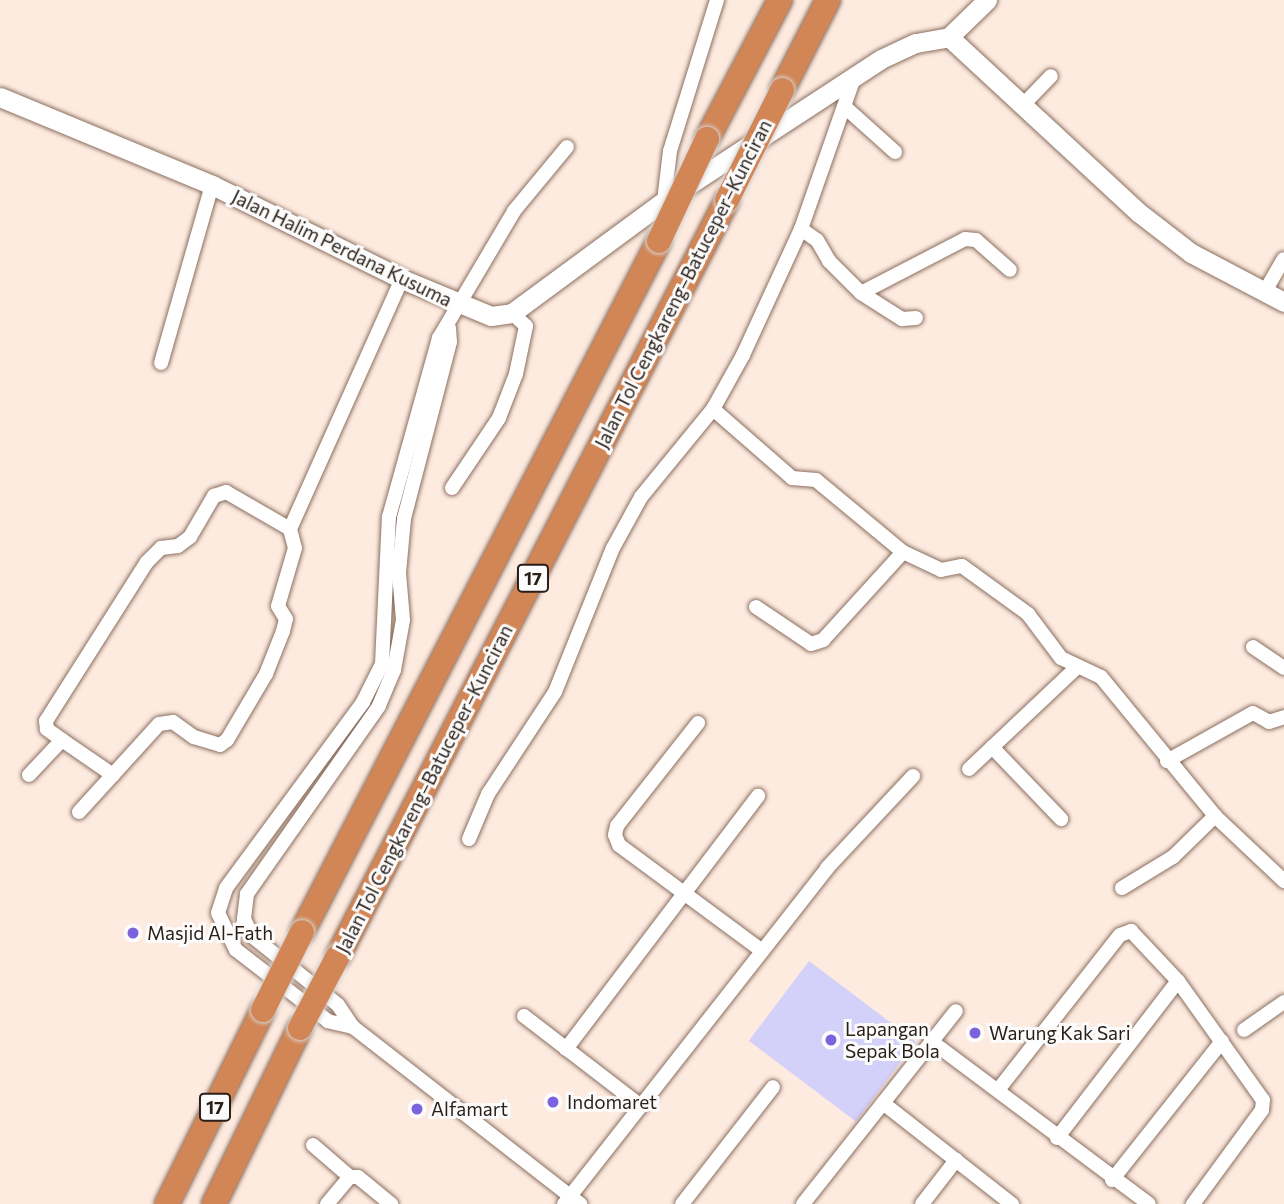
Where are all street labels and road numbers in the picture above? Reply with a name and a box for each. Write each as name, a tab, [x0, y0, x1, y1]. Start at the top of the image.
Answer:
street label: Jalan Tol Cengkareng–Batuceper–Kunciran	[590, 116, 776, 452]
street label: Jalan Halim Perdana Kusuma	[228, 185, 456, 311]
road number: 17	[516, 564, 550, 592]
street label: Jalan Tol Cengkareng–Batuceper–Kunciran	[331, 621, 517, 957]
road number: 17	[198, 1092, 232, 1122]

